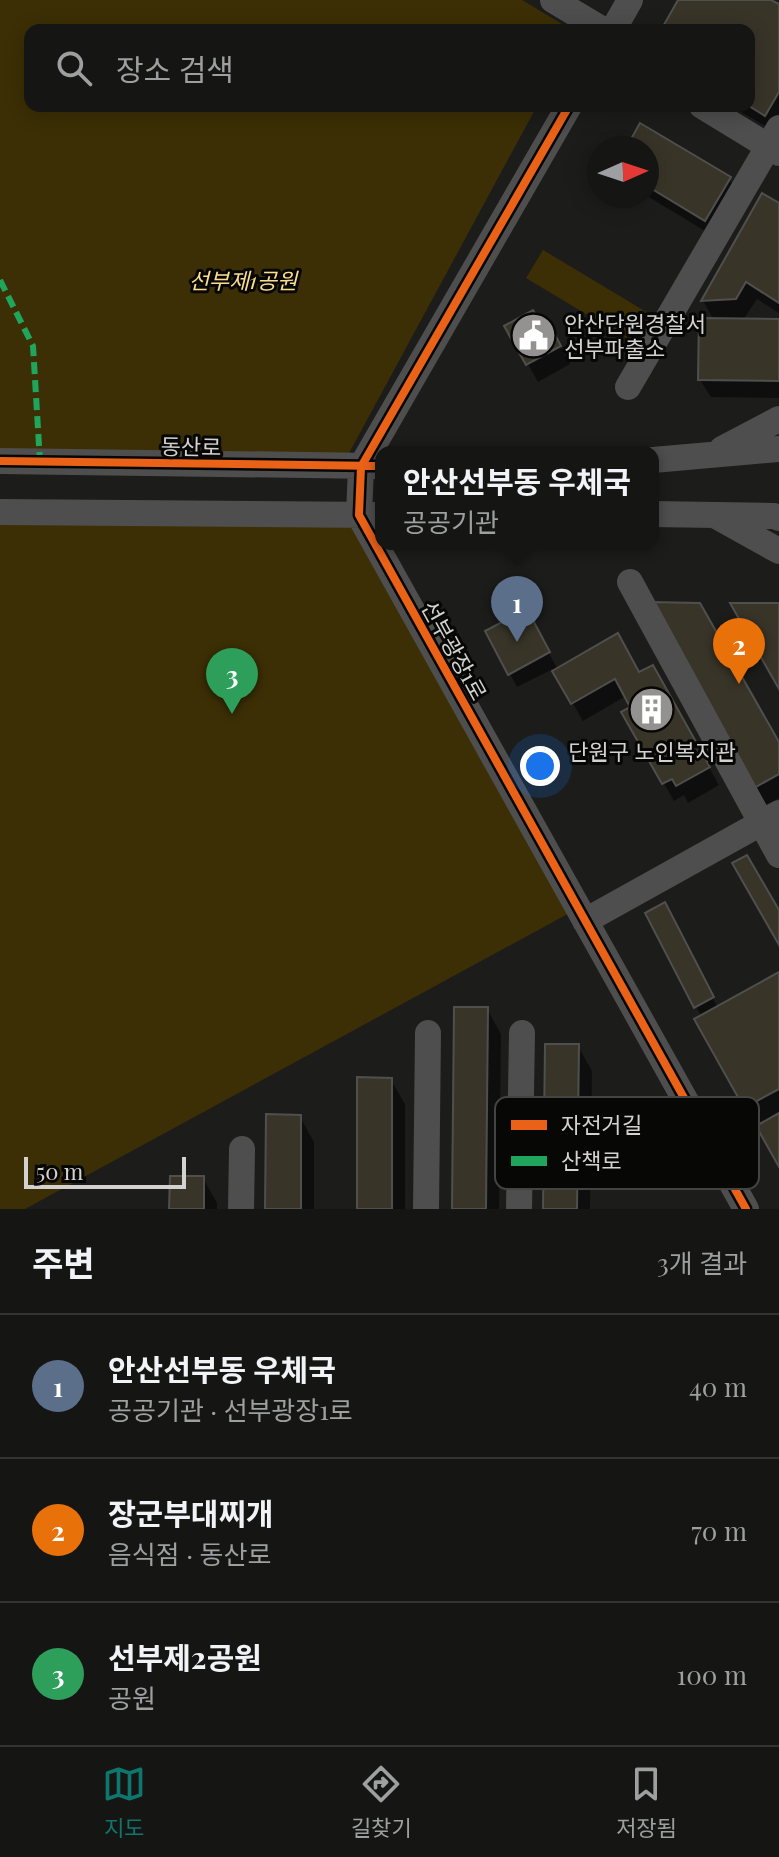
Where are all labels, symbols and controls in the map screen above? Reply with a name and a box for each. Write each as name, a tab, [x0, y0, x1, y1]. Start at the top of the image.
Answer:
search box	[24, 24, 755, 112]
icon: search	[52, 46, 96, 90]
text: 장소 검색	[116, 49, 234, 89]
north arrow	[587, 136, 659, 208]
park label: 선부제1공원	[189, 265, 299, 295]
place label: 안산단원경찰서 선부파출소	[564, 308, 706, 363]
public building icon: 안산단원경찰서 선부파출소	[509, 312, 557, 360]
street label: 동산로	[160, 430, 222, 462]
popup	[375, 446, 659, 550]
text: 안산선부동 우체국	[403, 461, 631, 501]
text: 공공기관	[403, 504, 499, 539]
pin: 1	[491, 576, 543, 642]
street label: 선부광장1로	[415, 595, 495, 705]
pin: 2	[713, 618, 765, 684]
pin: 3	[206, 648, 258, 714]
building icon: 단원구 노인복지관	[628, 686, 676, 734]
place label: 단원구 노인복지관	[568, 736, 736, 766]
your location	[520, 746, 560, 786]
legend	[495, 1097, 759, 1189]
text: 자전거길	[561, 1109, 642, 1139]
text: 산책로	[561, 1145, 622, 1175]
scale bar	[24, 1153, 186, 1189]
text: 50 m	[36, 1156, 83, 1186]
text: 주변	[32, 1239, 95, 1285]
text: 3개 결과	[657, 1245, 747, 1280]
text: 안산선부동 우체국	[108, 1349, 336, 1389]
text: 1	[53, 1369, 63, 1404]
text: 40 m	[689, 1369, 747, 1404]
text: 공공기관 · 선부광장1로	[108, 1392, 353, 1427]
text: 장군부대찌개	[108, 1493, 274, 1533]
text: 2	[51, 1513, 65, 1548]
text: 70 m	[691, 1513, 747, 1548]
text: 음식점 · 동산로	[108, 1536, 271, 1571]
text: 선부제2공원	[108, 1637, 262, 1677]
text: 3	[52, 1657, 64, 1692]
text: 100 m	[677, 1657, 747, 1692]
text: 공원	[108, 1680, 156, 1715]
tab: 지도	[102, 1762, 146, 1842]
tab: 길찾기	[351, 1762, 411, 1842]
tab: 저장됨	[616, 1762, 677, 1842]

